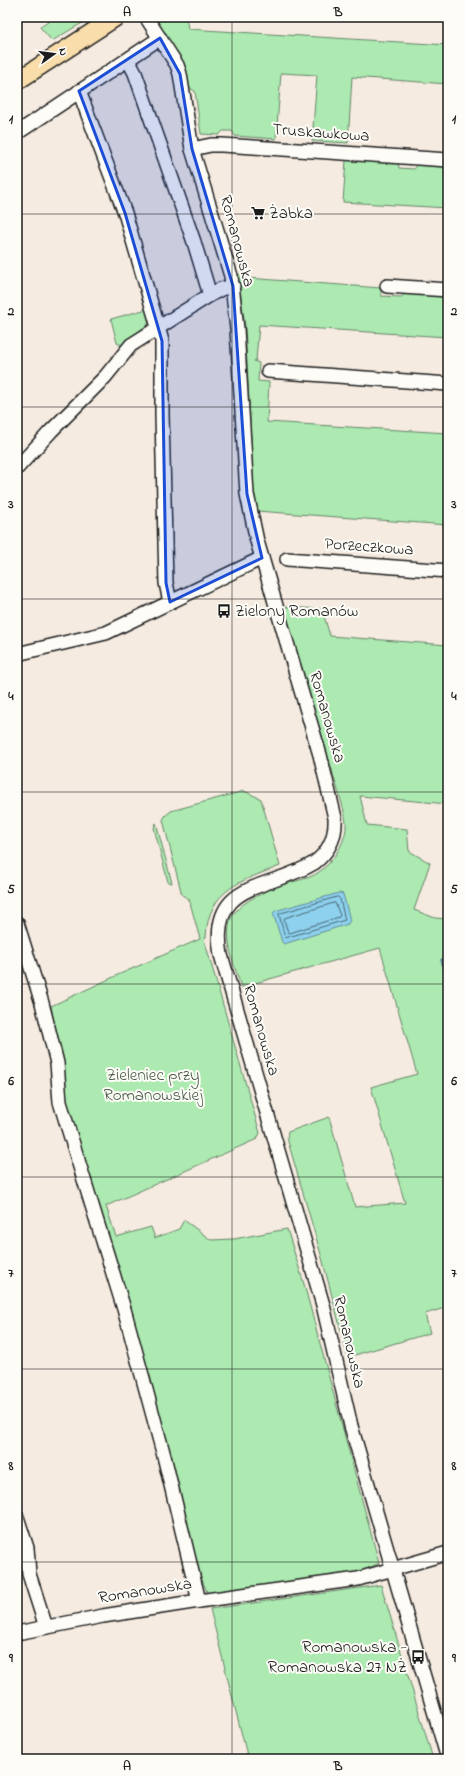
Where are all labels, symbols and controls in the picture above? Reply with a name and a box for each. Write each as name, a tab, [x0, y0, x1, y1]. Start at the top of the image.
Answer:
text: A	[123, 3, 131, 22]
text: B	[333, 3, 343, 22]
north arrow	[34, 34, 74, 74]
text: N	[54, 46, 71, 57]
text: 1	[9, 110, 14, 129]
text: 1	[452, 110, 457, 129]
street label: Truskawkowa	[272, 117, 370, 149]
street label: Romanowska	[213, 192, 261, 290]
place label: Żabka	[269, 201, 313, 226]
supermarket icon: Żabka	[250, 205, 266, 221]
text: 2	[7, 302, 15, 321]
text: 2	[450, 302, 458, 321]
text: 3	[7, 495, 14, 514]
text: 3	[450, 495, 457, 514]
street label: Porzeczkowa	[324, 531, 414, 563]
place label: Zielony Romanów	[235, 599, 358, 625]
bus stop icon: Zielony Romanów	[216, 603, 232, 619]
street label: Romanowska	[302, 668, 352, 766]
text: 4	[7, 687, 14, 706]
text: 4	[450, 687, 457, 706]
text: 5	[7, 880, 15, 899]
text: 5	[450, 880, 458, 899]
street label: Romanowska	[236, 981, 286, 1079]
park label: Zieleniec przy Romanowskiej	[103, 1063, 203, 1108]
text: 6	[7, 1072, 14, 1091]
text: 6	[450, 1072, 457, 1091]
text: 7	[8, 1264, 14, 1283]
text: 7	[451, 1264, 457, 1283]
street label: Romanowska	[326, 1293, 372, 1391]
text: 8	[8, 1457, 14, 1476]
text: 8	[451, 1457, 457, 1476]
street label: Romanowska	[96, 1571, 194, 1611]
place label: Romanowska - Romanowska 27 NŻ	[268, 1635, 407, 1680]
text: 9	[8, 1649, 14, 1668]
bus stop icon: Romanowska - Romanowska 27 NŻ	[410, 1649, 426, 1665]
text: 9	[451, 1649, 457, 1668]
text: A	[123, 1757, 131, 1776]
text: B	[333, 1757, 343, 1776]

